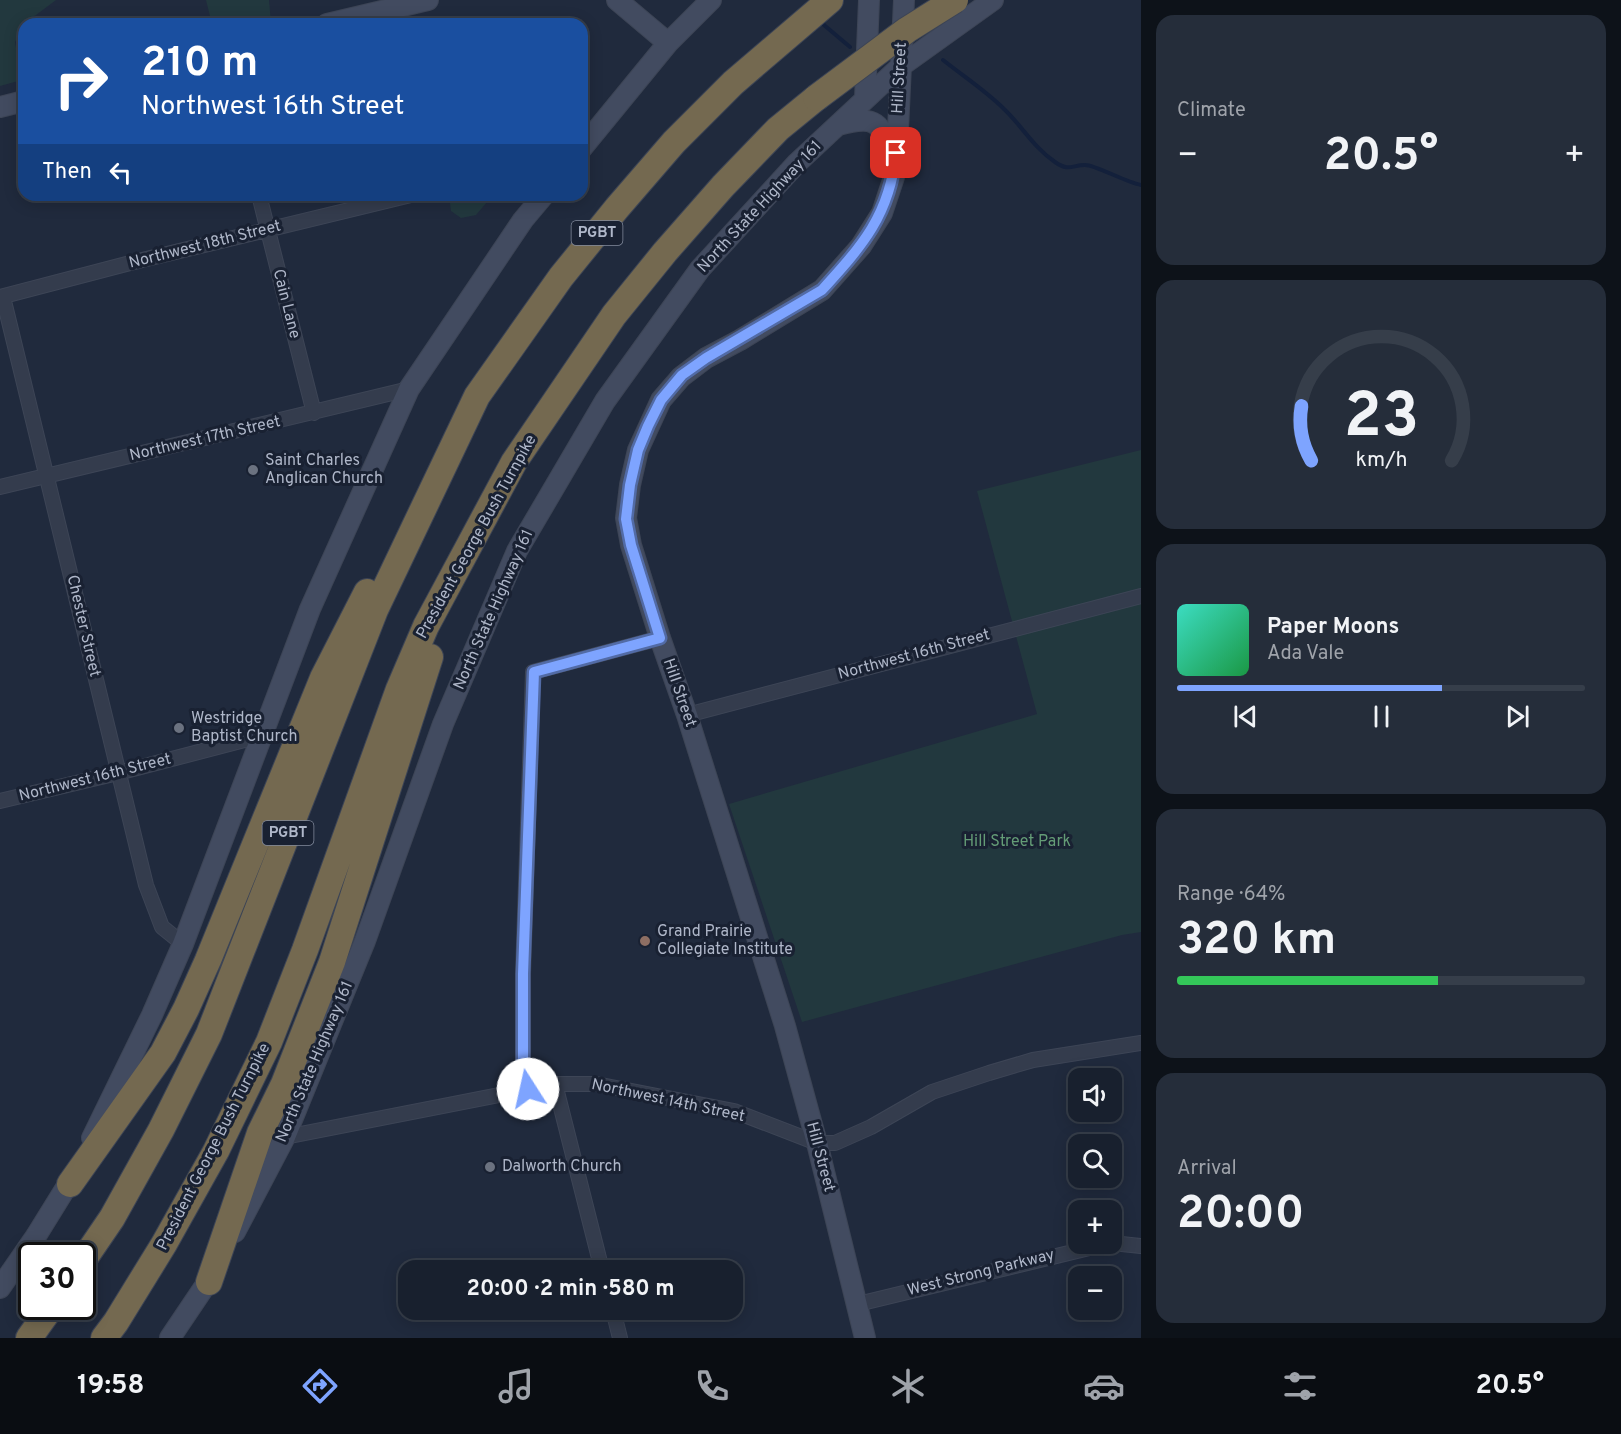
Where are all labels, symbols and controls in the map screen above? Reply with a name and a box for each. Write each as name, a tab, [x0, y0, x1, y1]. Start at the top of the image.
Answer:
text: 210 m	[141, 38, 258, 91]
icon: right	[42, 42, 120, 120]
street label: Hill Street	[888, 42, 912, 114]
text: Northwest 16th Street	[141, 90, 405, 124]
text: Climate	[1177, 98, 1246, 124]
pin	[870, 127, 921, 178]
text: 20.5°	[1324, 129, 1438, 186]
icon: arrive	[879, 136, 912, 169]
text: −	[1177, 136, 1198, 178]
text: +	[1564, 136, 1585, 178]
street label: North State Highway 161	[694, 137, 826, 277]
icon: left	[104, 156, 137, 189]
text: Then	[42, 159, 92, 186]
street label: Northwest 18th Street	[127, 216, 283, 274]
road number: PGBT	[572, 221, 622, 245]
street label: Cain Lane	[268, 267, 304, 341]
text: 23	[1343, 381, 1419, 460]
street label: Northwest 17th Street	[128, 412, 282, 466]
street label: President George Bush Turnpike	[412, 431, 542, 643]
text: km/h	[1355, 448, 1407, 475]
place label: Saint Charles Anglican Church	[265, 451, 383, 489]
marker: Saint Charles Anglican Church	[246, 463, 260, 477]
street label: North State Highway 161	[450, 527, 538, 693]
street label: Chester Street	[62, 573, 104, 679]
text: Paper Moons	[1267, 614, 1399, 641]
street label: Northwest 16th Street	[836, 625, 992, 685]
text: Ada Vale	[1267, 641, 1344, 667]
street label: Hill Street	[658, 656, 700, 730]
icon: previous	[1229, 700, 1262, 733]
icon: pause	[1365, 700, 1398, 733]
icon: next	[1501, 700, 1534, 733]
place label: Westridge Baptist Church	[191, 709, 297, 747]
marker: Westridge Baptist Church	[172, 721, 186, 735]
street label: Northwest 16th Street	[17, 749, 173, 807]
road number: PGBT	[262, 821, 314, 845]
park label: Hill Street Park	[963, 832, 1071, 852]
text: Range · 64%	[1177, 882, 1286, 908]
text: 320 km	[1177, 913, 1336, 970]
place label: Grand Prairie Collegiate Institute	[657, 922, 793, 960]
marker: Grand Prairie Collegiate Institute	[638, 934, 652, 948]
street label: North State Highway 161	[272, 978, 358, 1146]
street label: President George Bush Turnpike	[153, 1040, 275, 1254]
position arrow	[496, 1057, 560, 1121]
map controls	[1068, 1068, 1122, 1320]
button: sound	[1068, 1068, 1122, 1122]
street label: Northwest 14th Street	[589, 1075, 747, 1127]
street label: Hill Street	[801, 1120, 839, 1194]
button: search	[1068, 1134, 1122, 1188]
text: Arrival	[1177, 1156, 1237, 1182]
place label: Dalworth Church	[502, 1157, 622, 1177]
marker: Dalworth Church	[483, 1160, 497, 1174]
text: 20:00	[1177, 1187, 1304, 1244]
button: +	[1068, 1200, 1122, 1254]
speed limit sign: 30	[18, 1242, 96, 1320]
street label: West Strong Parkway	[905, 1245, 1057, 1301]
button: −	[1068, 1266, 1122, 1320]
text: 20:00 · 2 min · 580 m	[467, 1276, 674, 1303]
icon: directions	[299, 1365, 341, 1407]
icon: music	[495, 1365, 537, 1407]
icon: phone	[691, 1365, 733, 1407]
icon: climate	[887, 1365, 929, 1407]
icon: car	[1083, 1365, 1125, 1407]
icon: filters	[1279, 1365, 1321, 1407]
text: 19:58	[77, 1369, 145, 1403]
text: 20.5°	[1475, 1369, 1544, 1403]

